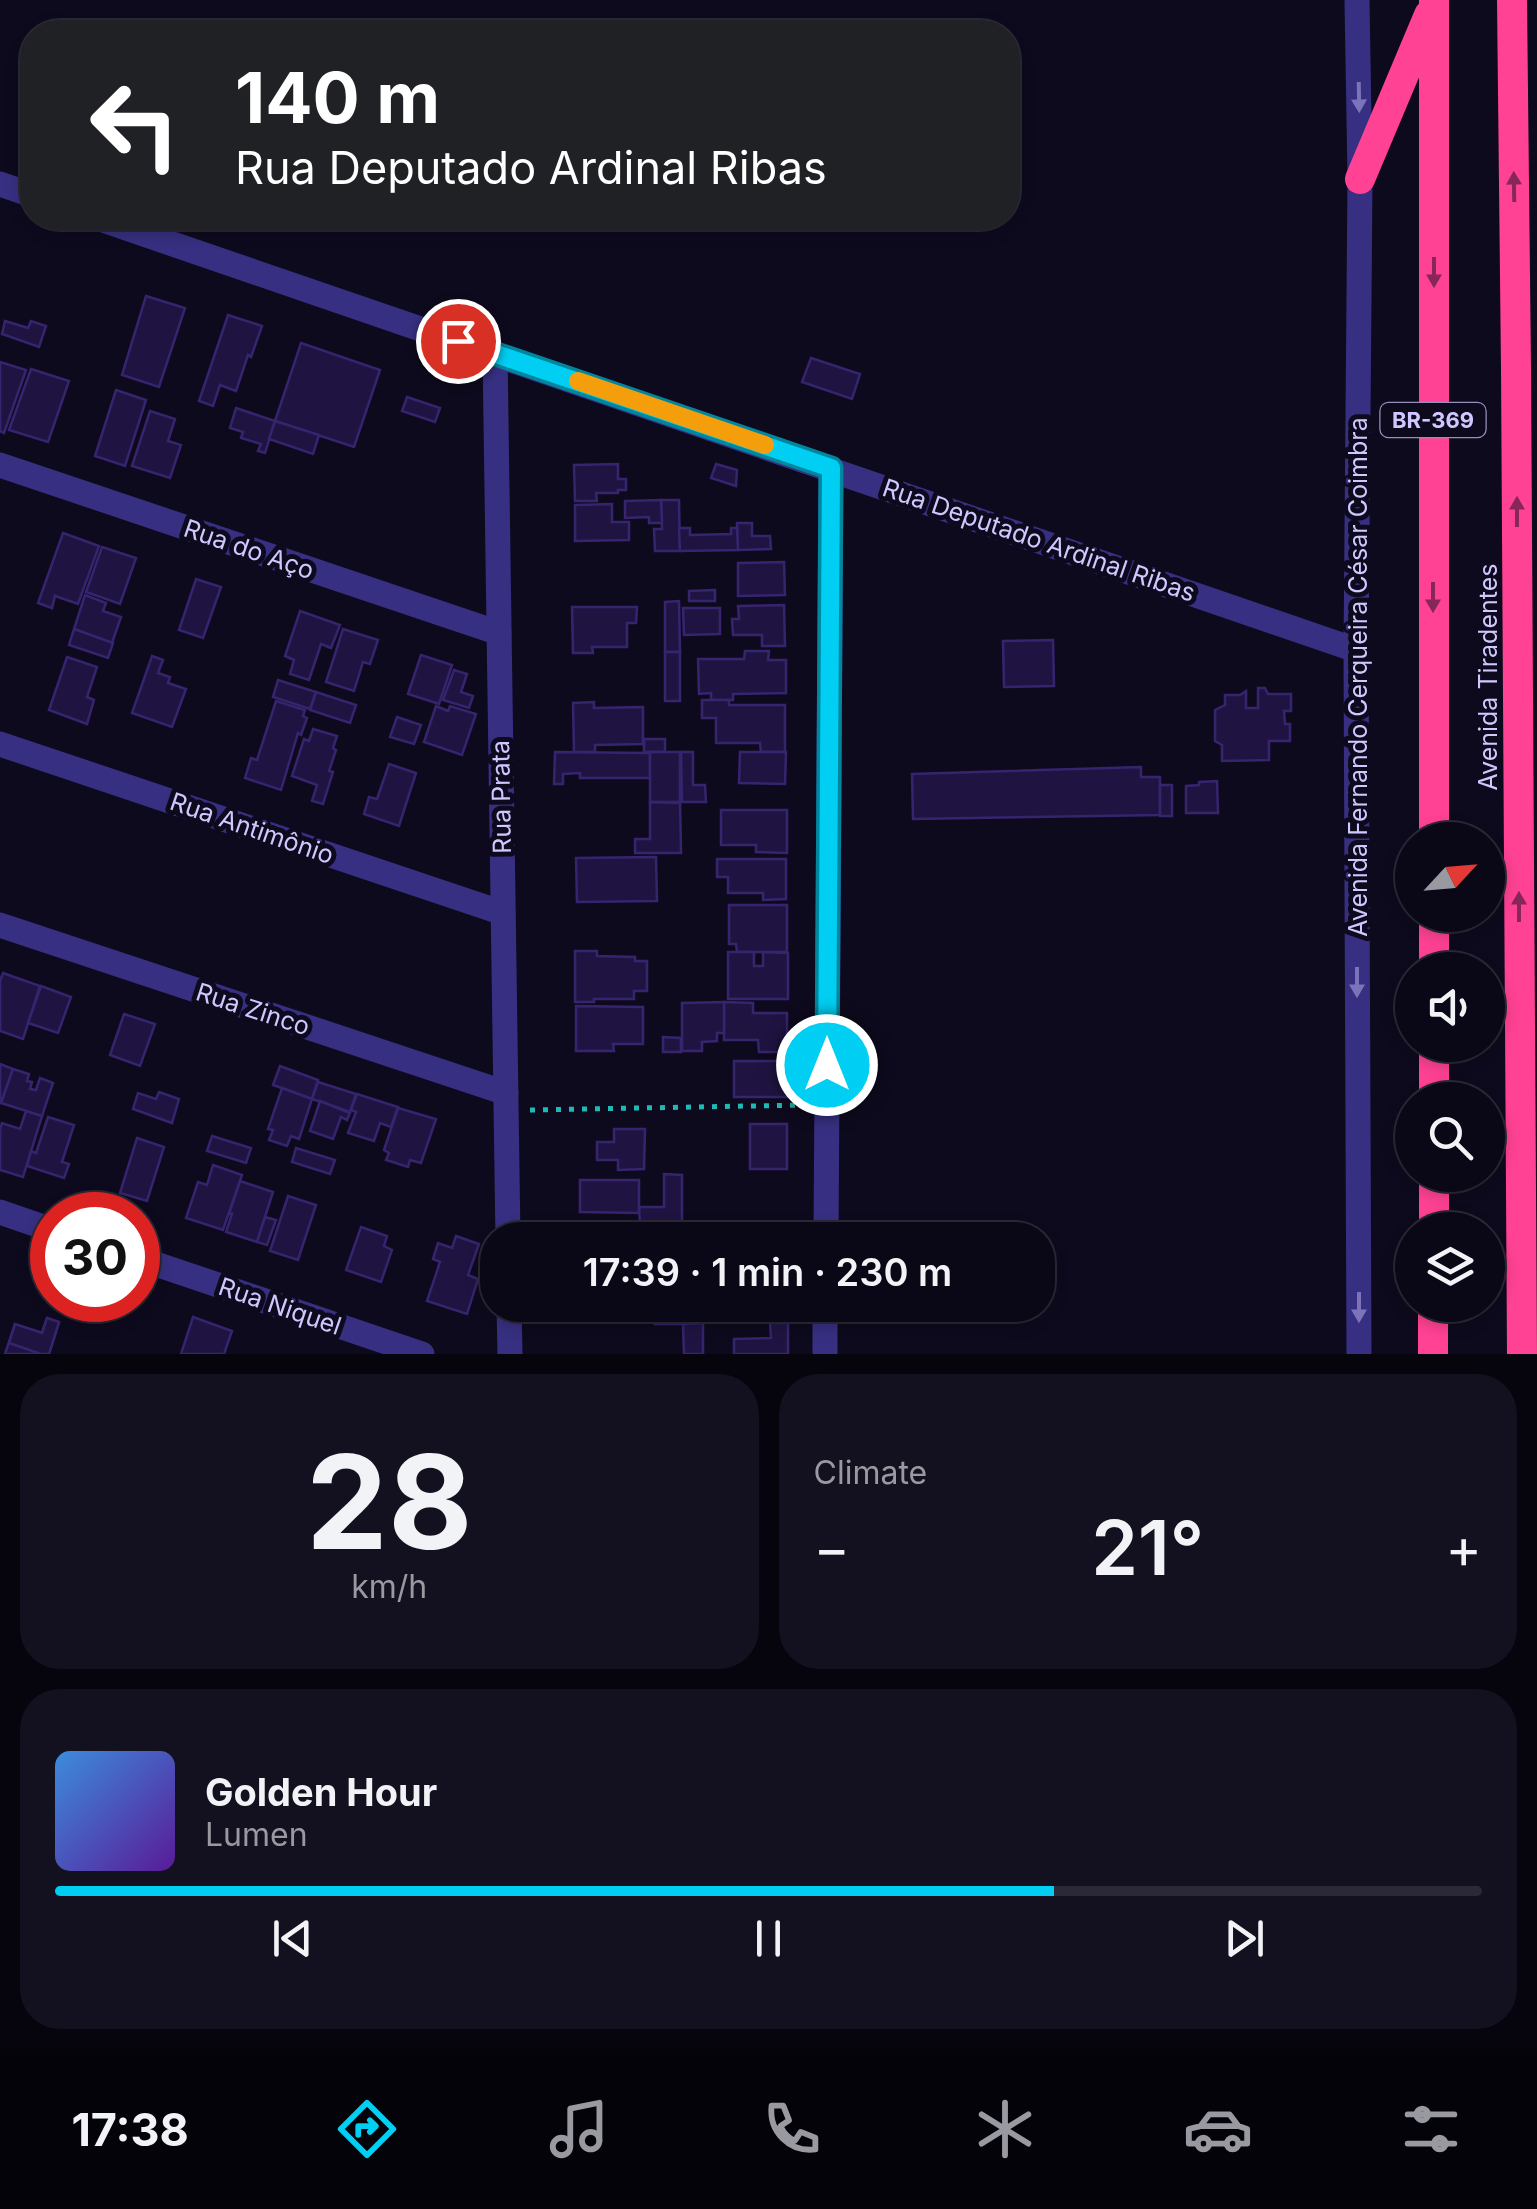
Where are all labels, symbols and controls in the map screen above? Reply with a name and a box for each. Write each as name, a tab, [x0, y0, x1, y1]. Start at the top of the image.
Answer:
text: 140 m	[235, 55, 440, 140]
icon: left	[70, 60, 200, 190]
one-way arrow	[1351, 82, 1367, 114]
text: Rua Deputado Ardinal Ribas	[235, 140, 827, 195]
one-way arrow	[1506, 170, 1522, 202]
one-way arrow	[1426, 257, 1442, 289]
pin	[416, 299, 501, 384]
icon: arrive	[431, 314, 486, 369]
road number: BR-369	[1380, 403, 1486, 437]
street label: Avenida Fernando Cerqueira César Coimbra	[1343, 417, 1373, 937]
street label: Rua Deputado Ardinal Ribas	[879, 472, 1199, 608]
one-way arrow	[1509, 495, 1525, 527]
street label: Rua do Aço	[180, 513, 318, 585]
street label: Avenida Tiradentes	[1473, 564, 1503, 790]
one-way arrow	[1425, 582, 1441, 614]
street label: Rua Prata	[485, 740, 517, 854]
street label: Rua Antimônio	[166, 786, 338, 870]
north arrow	[1395, 822, 1505, 932]
map controls	[1395, 822, 1505, 1322]
one-way arrow	[1511, 890, 1527, 922]
button: sound	[1395, 952, 1505, 1062]
one-way arrow	[1349, 967, 1365, 999]
street label: Rua Zinco	[192, 977, 314, 1041]
position arrow	[775, 1013, 879, 1117]
button: search	[1395, 1082, 1505, 1192]
speed limit sign: 30	[30, 1192, 160, 1322]
button: layers	[1395, 1212, 1505, 1322]
text: 17:39 · 1 min · 230 m	[583, 1249, 952, 1295]
street label: Rua Niquel	[215, 1271, 345, 1341]
one-way arrow	[1351, 1292, 1367, 1324]
text: 28	[306, 1423, 473, 1580]
text: Climate	[814, 1453, 927, 1492]
text: 21°	[1091, 1502, 1204, 1593]
text: −	[814, 1515, 850, 1581]
text: +	[1446, 1515, 1482, 1581]
text: km/h	[351, 1567, 427, 1606]
text: Golden Hour	[205, 1769, 437, 1815]
text: Lumen	[205, 1815, 308, 1854]
icon: previous	[265, 1911, 320, 1966]
icon: pause	[741, 1911, 796, 1966]
icon: next	[1217, 1911, 1272, 1966]
icon: directions	[332, 2094, 402, 2164]
icon: music	[544, 2094, 614, 2164]
icon: phone	[757, 2094, 827, 2164]
icon: climate	[970, 2094, 1040, 2164]
icon: car	[1183, 2094, 1253, 2164]
icon: filters	[1396, 2094, 1466, 2164]
text: 17:38	[71, 2102, 189, 2157]

